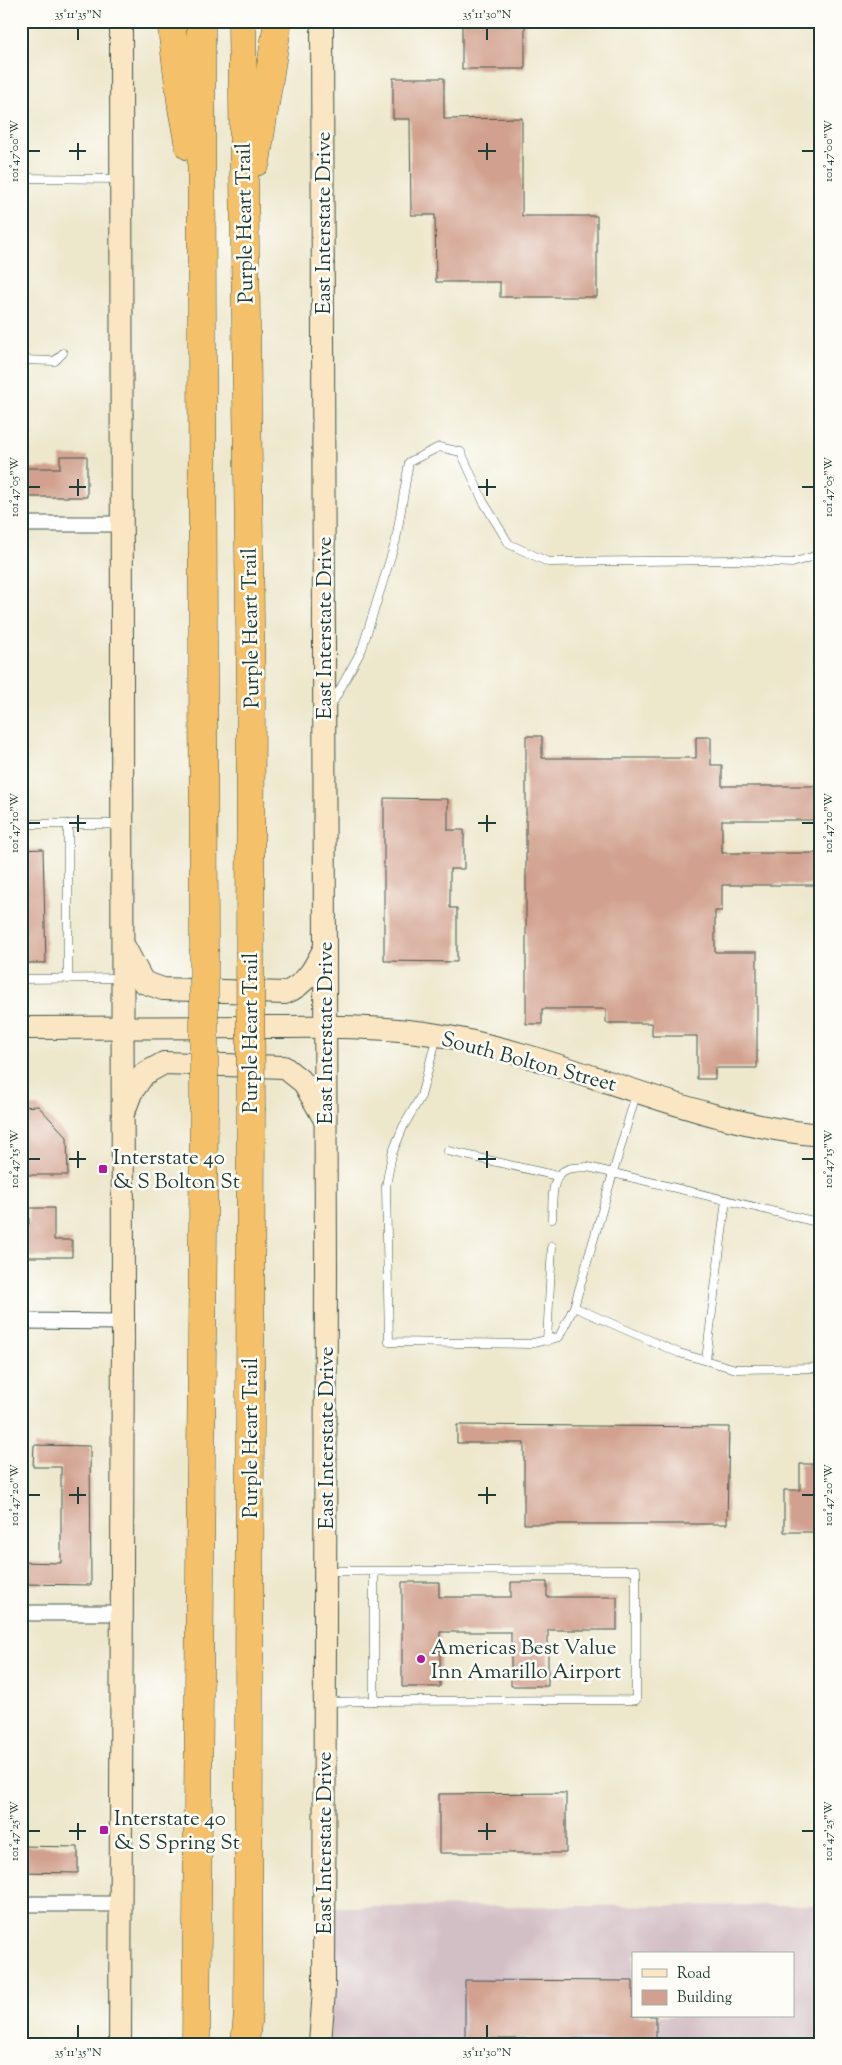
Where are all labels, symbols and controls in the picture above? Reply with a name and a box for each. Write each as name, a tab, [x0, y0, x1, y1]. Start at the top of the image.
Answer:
text: 35°11'35"N	[54, 6, 102, 24]
text: 35°11'30"N	[463, 6, 512, 24]
text: 101°47'00"W	[6, 119, 24, 182]
text: 101°47'00"W	[820, 119, 838, 182]
street label: East Interstate Drive	[310, 131, 340, 315]
street label: Purple Heart Trail	[230, 142, 262, 304]
text: 101°47'05"W	[6, 456, 24, 517]
text: 101°47'05"W	[820, 456, 838, 517]
street label: East Interstate Drive	[311, 536, 341, 720]
street label: Purple Heart Trail	[236, 547, 268, 709]
text: 101°47'10"W	[6, 792, 24, 853]
text: 101°47'10"W	[820, 792, 838, 853]
street label: East Interstate Drive	[312, 941, 342, 1125]
street label: Purple Heart Trail	[237, 953, 267, 1113]
street label: South Bolton Street	[438, 1025, 619, 1101]
text: 101°47'15"W	[6, 1129, 24, 1188]
text: 101°47'15"W	[820, 1129, 838, 1188]
place label: Interstate 40 & S Bolton St	[113, 1144, 240, 1198]
marker: Interstate 40 & S Bolton St	[97, 1163, 109, 1175]
street label: East Interstate Drive	[313, 1346, 343, 1530]
street label: Purple Heart Trail	[237, 1358, 267, 1518]
text: 101°47'20"W	[6, 1463, 24, 1526]
text: 101°47'20"W	[820, 1463, 838, 1526]
place label: Americas Best Value Inn Amarillo Airport	[431, 1634, 621, 1688]
marker: Americas Best Value Inn Amarillo Airport	[415, 1653, 427, 1665]
street label: East Interstate Drive	[311, 1751, 341, 1935]
text: 101°47'25"W	[6, 1800, 24, 1861]
text: 101°47'25"W	[820, 1800, 838, 1861]
place label: Interstate 40 & S Spring St	[114, 1805, 240, 1859]
marker: Interstate 40 & S Spring St	[98, 1824, 110, 1836]
legend	[632, 1952, 794, 2018]
text: Road	[677, 1964, 711, 1985]
text: Building	[677, 1988, 732, 2009]
text: 35°11'35"N	[54, 2044, 102, 2062]
text: 35°11'30"N	[463, 2044, 512, 2062]

